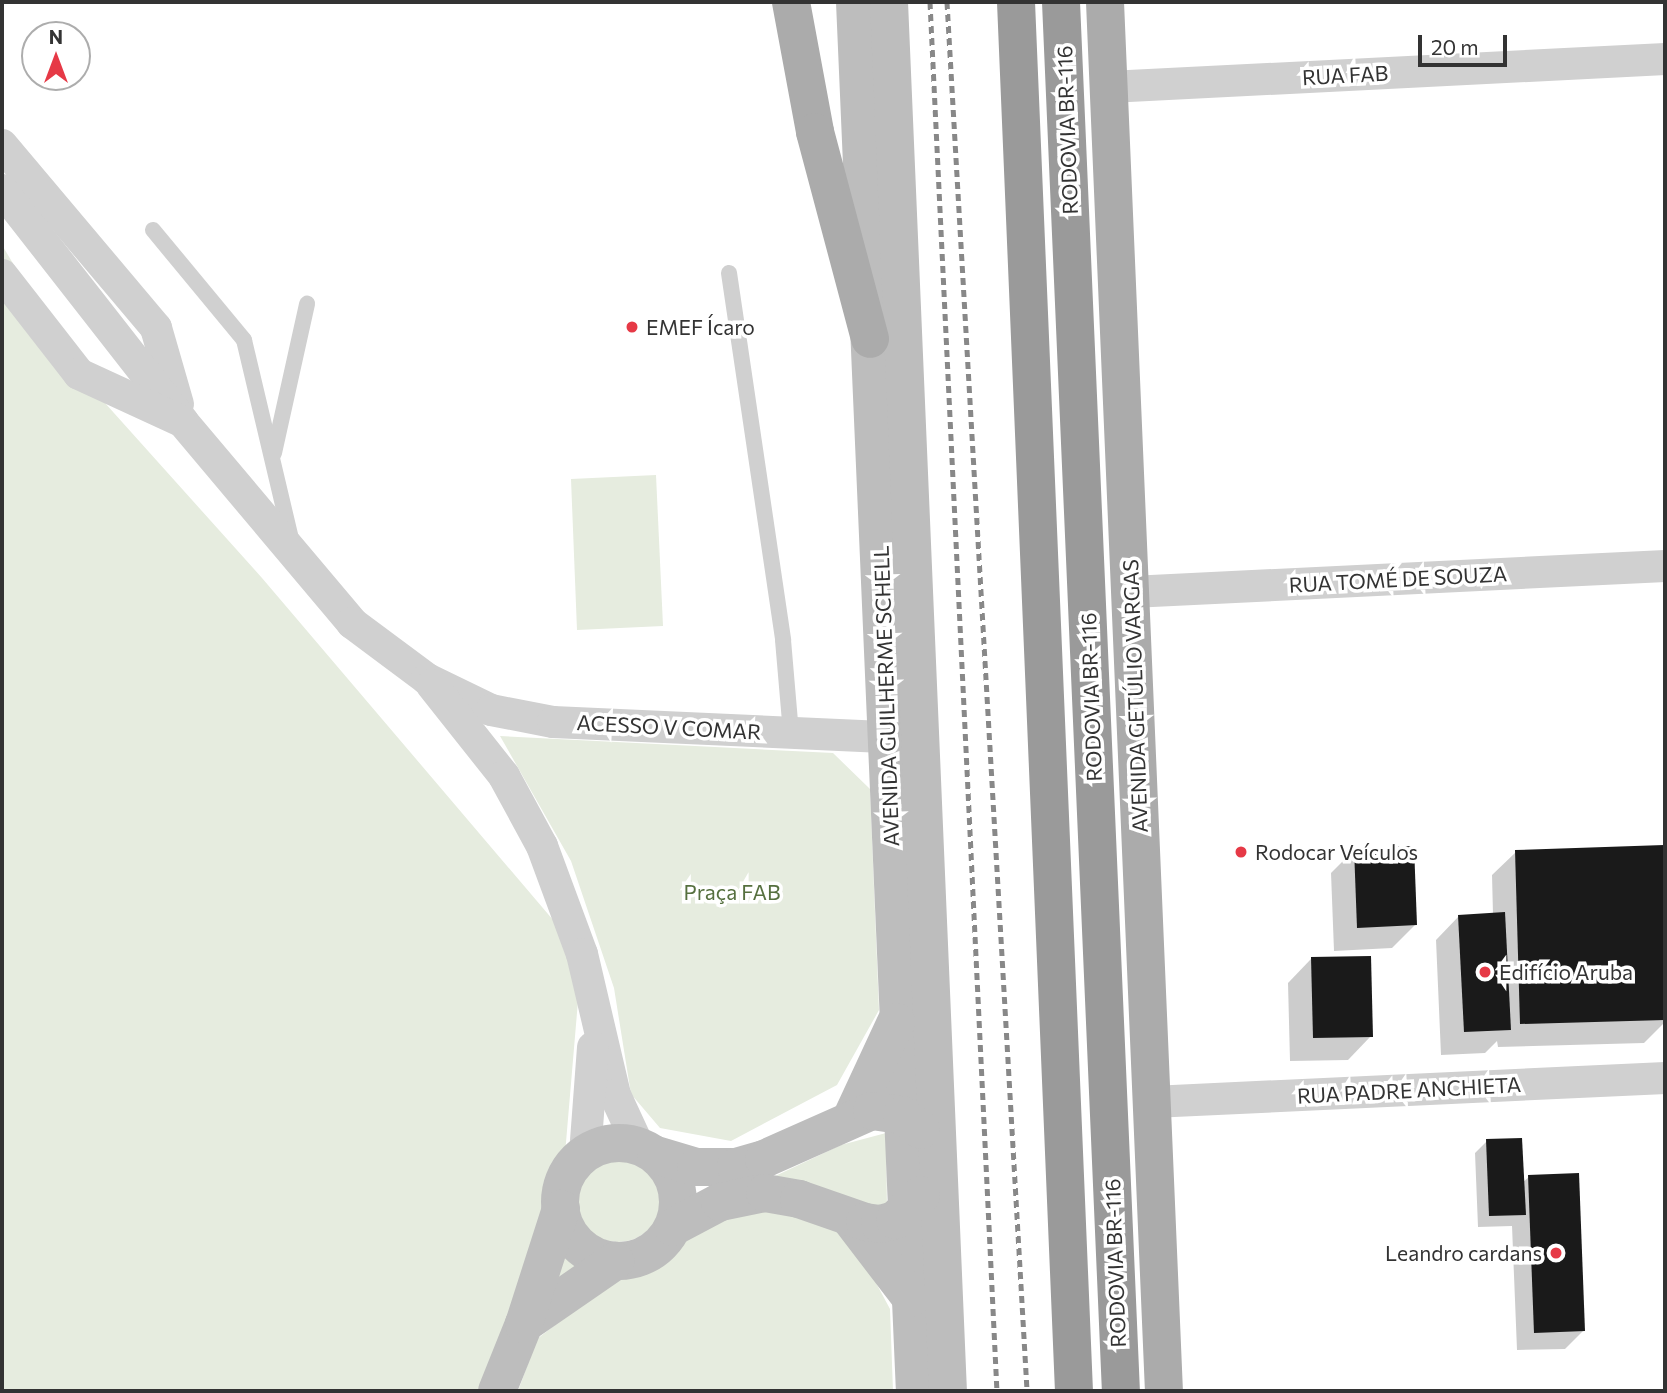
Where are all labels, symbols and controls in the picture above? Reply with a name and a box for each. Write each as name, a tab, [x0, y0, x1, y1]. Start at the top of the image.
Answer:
north arrow	[21, 21, 91, 91]
scale bar	[1422, 21, 1511, 65]
text: N	[49, 25, 63, 48]
text: 20 m	[1431, 34, 1479, 59]
street label: RODOVIA BR-116	[1051, 45, 1083, 215]
street label: RUA FAB	[1301, 60, 1389, 90]
place label: EMEF Ícaro	[646, 314, 755, 340]
marker: EMEF Ícaro	[624, 319, 640, 335]
street label: AVENIDA GUILHERME SCHELL	[868, 545, 904, 847]
street label: AVENIDA GETÚLIO VARGAS	[1118, 559, 1152, 833]
street label: RUA TOMÉ DE SOUZA	[1288, 561, 1508, 597]
street label: RODOVIA BR-116	[1075, 612, 1107, 782]
street label: ACESSO V COMAR	[576, 710, 762, 744]
place label: Rodocar Veículos	[1255, 839, 1418, 865]
marker: Rodocar Veículos	[1233, 844, 1249, 860]
park label: Praça FAB	[684, 879, 780, 905]
place label: Edifício Aruba	[1499, 959, 1633, 985]
marker: Edifício Aruba	[1477, 964, 1493, 980]
street label: RUA PADRE ANCHIETA	[1296, 1072, 1522, 1108]
street label: RODOVIA BR-116	[1099, 1178, 1131, 1348]
place label: Leandro cardans	[1385, 1240, 1542, 1266]
marker: Leandro cardans	[1548, 1245, 1564, 1261]

